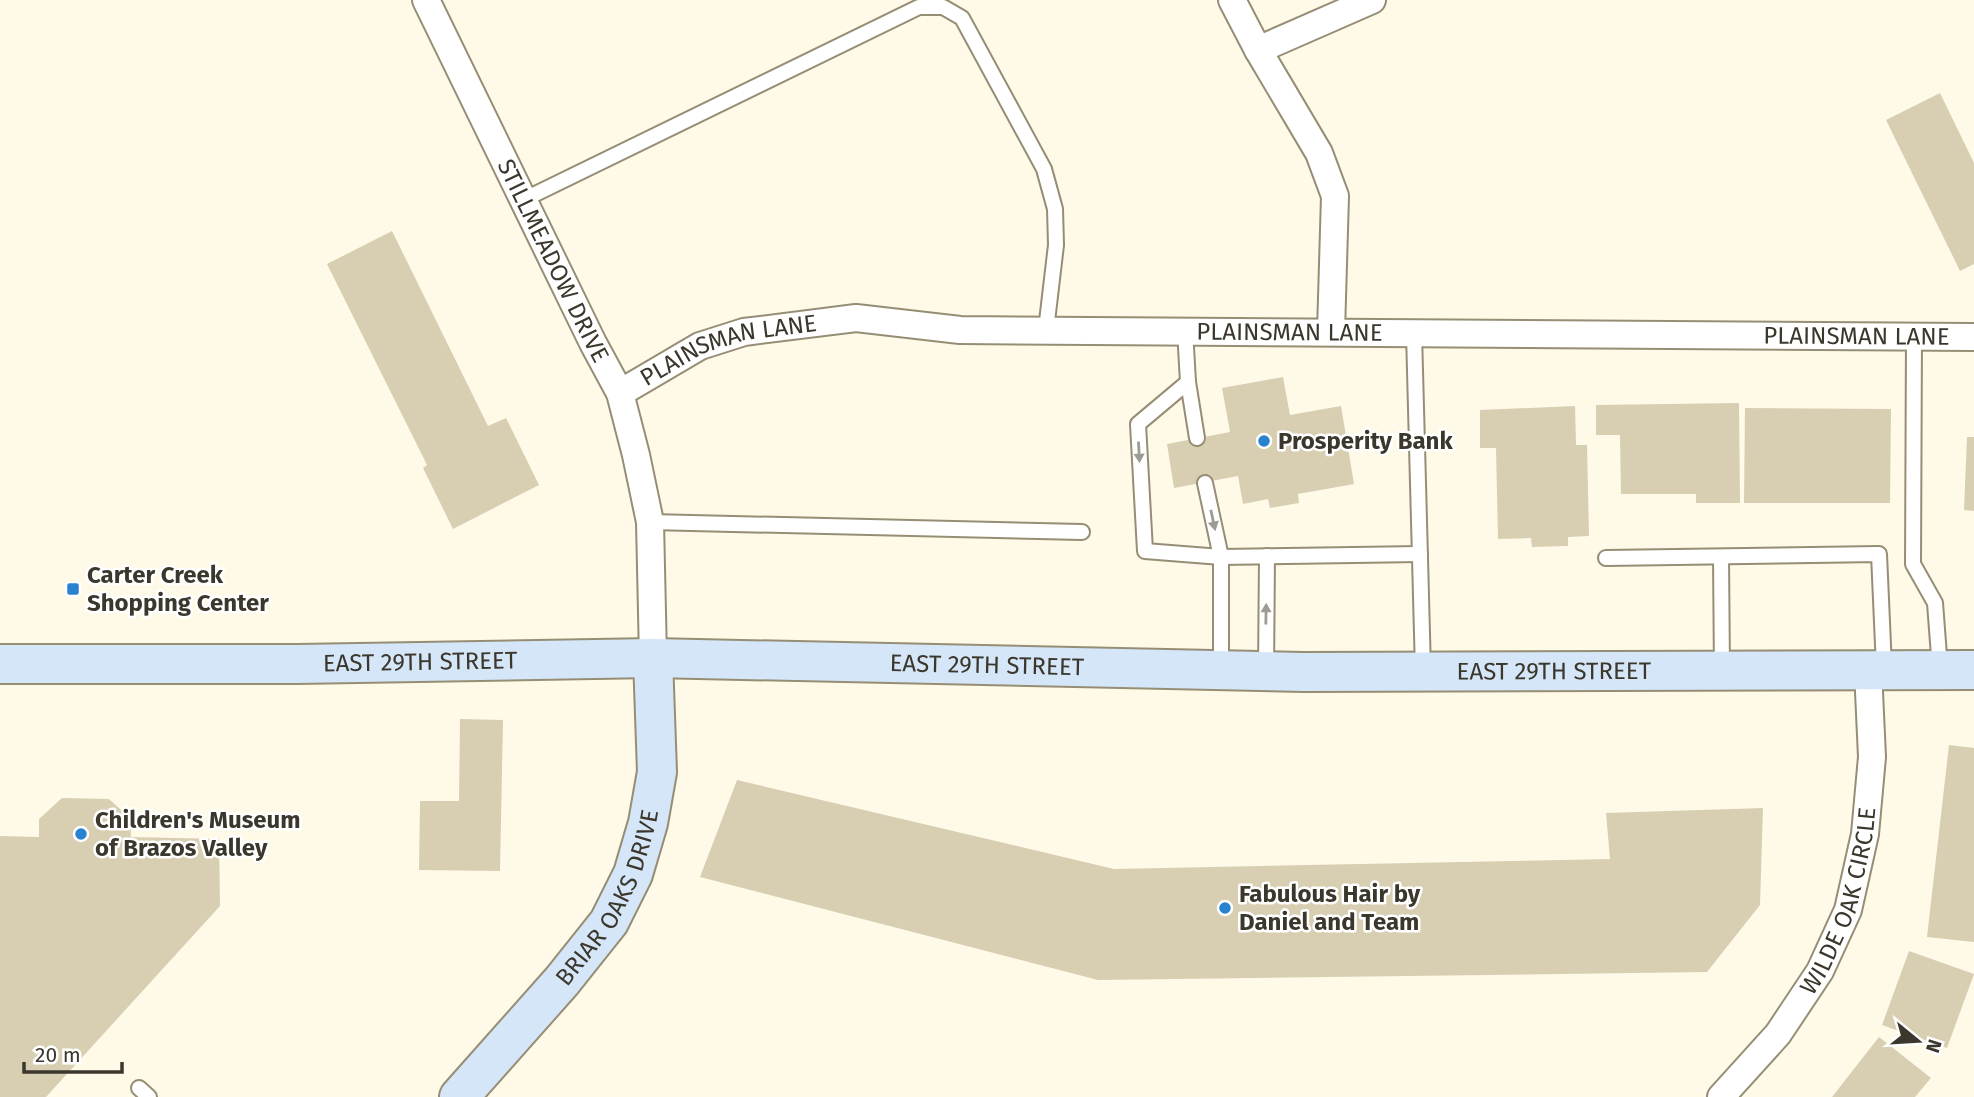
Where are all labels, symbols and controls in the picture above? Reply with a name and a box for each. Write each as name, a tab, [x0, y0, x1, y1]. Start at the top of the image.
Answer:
street label: STILLMEADOW DRIVE	[492, 155, 615, 367]
street label: PLAINSMAN LANE	[635, 309, 818, 392]
street label: PLAINSMAN LANE	[1196, 318, 1383, 347]
street label: PLAINSMAN LANE	[1763, 322, 1950, 351]
place label: Prosperity Bank	[1278, 427, 1453, 455]
marker: Prosperity Bank	[1256, 433, 1272, 449]
one-way arrow	[1134, 441, 1145, 463]
one-way arrow	[1207, 509, 1218, 531]
place label: Carter Creek Shopping Center	[87, 561, 269, 617]
marker: Carter Creek Shopping Center	[65, 581, 81, 597]
one-way arrow	[1260, 603, 1272, 625]
street label: EAST 29TH STREET	[323, 646, 518, 678]
street label: EAST 29TH STREET	[889, 649, 1085, 681]
street label: EAST 29TH STREET	[1457, 657, 1652, 686]
place label: Children's Museum of Brazos Valley	[95, 806, 301, 862]
street label: WILDE OAK CIRCLE	[1794, 806, 1881, 1000]
street label: BRIAR OAKS DRIVE	[550, 807, 664, 991]
marker: Children's Museum of Brazos Valley	[73, 826, 89, 842]
place label: Fabulous Hair by Daniel and Team	[1239, 880, 1421, 936]
marker: Fabulous Hair by Daniel and Team	[1217, 900, 1233, 916]
north arrow	[1883, 1006, 1953, 1076]
scale bar	[24, 1030, 122, 1074]
text: N	[1921, 1037, 1947, 1056]
text: 20 m	[35, 1042, 81, 1068]

